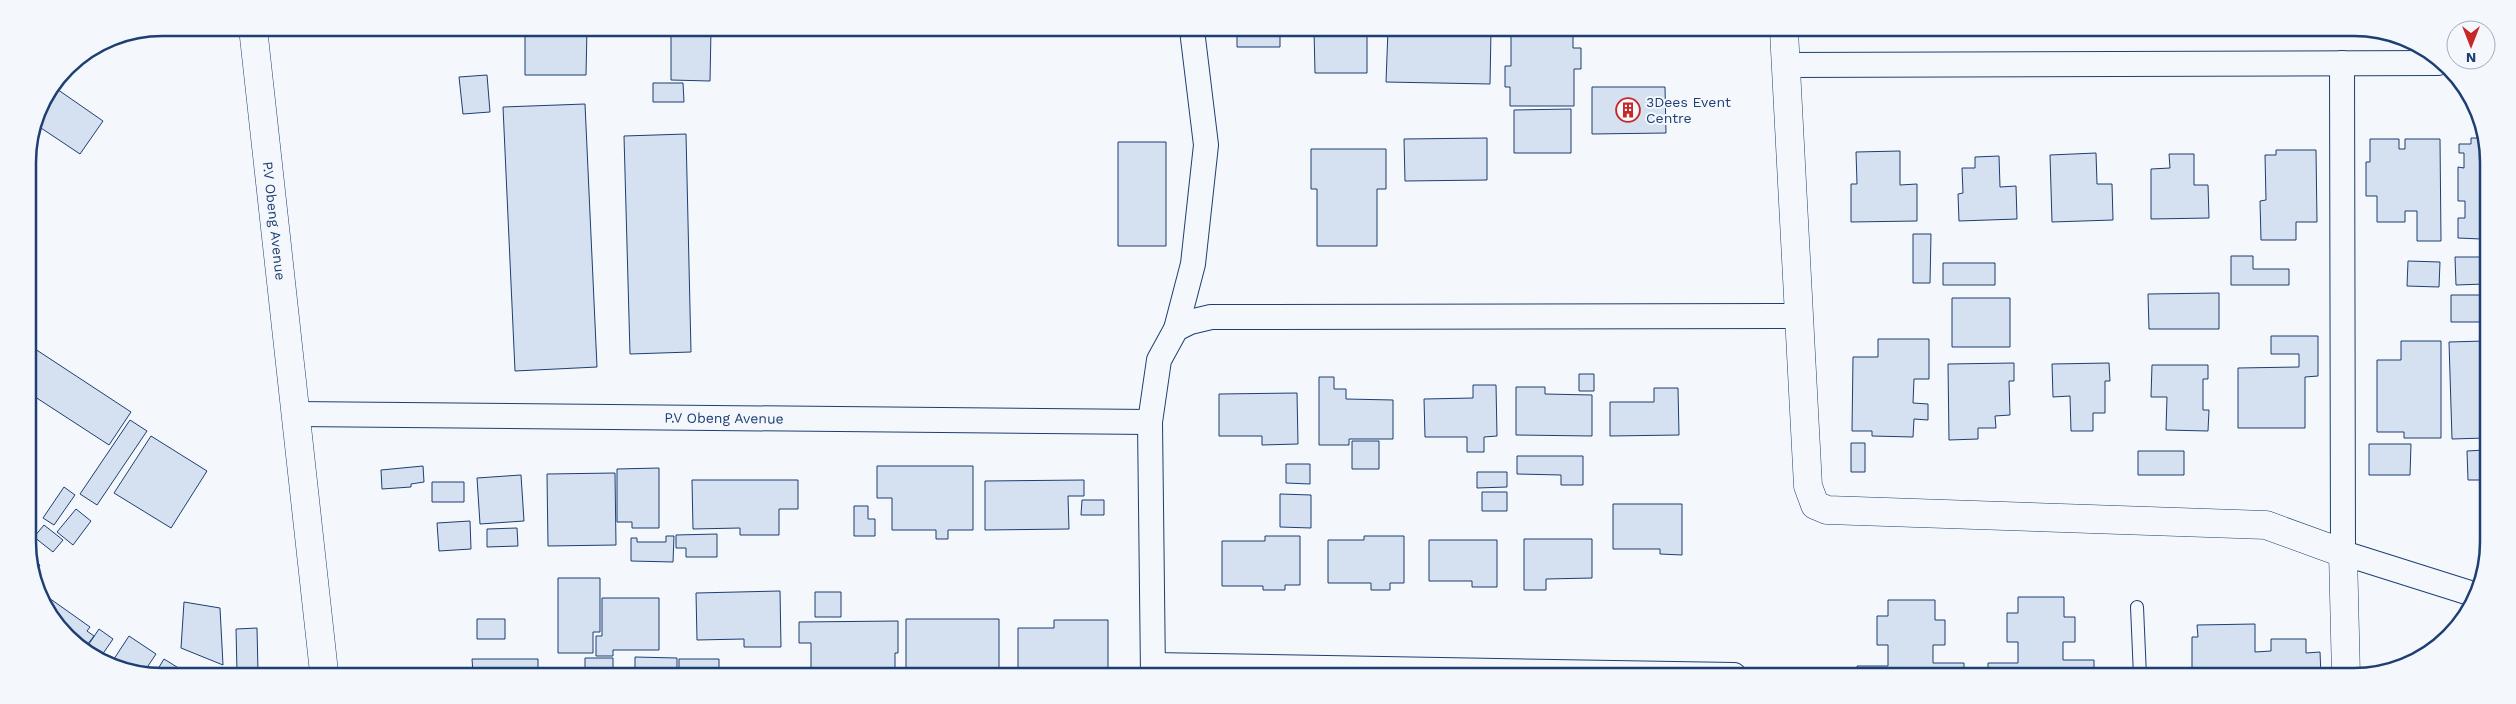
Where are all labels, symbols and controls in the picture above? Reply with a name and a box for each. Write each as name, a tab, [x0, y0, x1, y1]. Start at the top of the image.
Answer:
north arrow	[2446, 20, 2496, 70]
text: N	[2466, 50, 2476, 66]
place label: 3Dees Event Centre	[1646, 94, 1731, 126]
building icon: 3Dees Event Centre	[1615, 97, 1641, 123]
street label: P.V Obeng Avenue	[260, 161, 289, 281]
street label: P.V Obeng Avenue	[664, 409, 784, 427]

